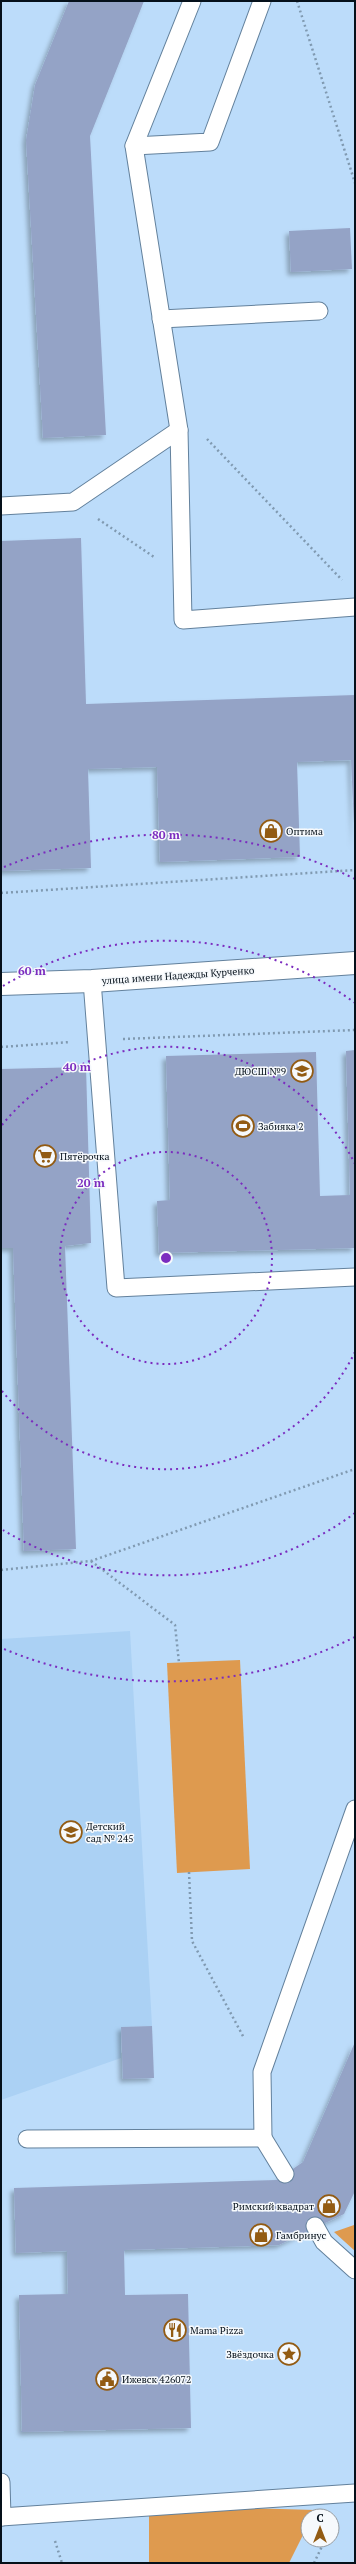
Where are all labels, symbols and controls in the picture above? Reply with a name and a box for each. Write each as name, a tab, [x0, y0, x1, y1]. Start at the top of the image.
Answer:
shop icon: Оптима	[258, 818, 284, 844]
place label: Оптима	[286, 825, 323, 838]
text: 80 m	[152, 827, 180, 842]
text: 60 m	[18, 963, 46, 978]
street label: улица имени Надежды Курченко	[100, 964, 255, 987]
school or university icon: ДЮСШ №9	[289, 1058, 315, 1084]
text: 40 m	[63, 1059, 91, 1074]
place label: ДЮСШ №9	[235, 1065, 286, 1078]
sports icon: Забияка 2	[230, 1113, 256, 1139]
place label: Забияка 2	[258, 1120, 304, 1133]
supermarket icon: Пятёрочка	[32, 1143, 58, 1169]
place label: Пятёрочка	[60, 1150, 110, 1163]
text: 20 m	[77, 1175, 105, 1190]
centre of rings	[159, 1251, 173, 1265]
school or university icon: Детский сад № 245	[58, 1819, 84, 1845]
place label: Детский сад № 245	[86, 1820, 134, 1845]
shop icon: Римский квадрат	[316, 2193, 342, 2219]
place label: Римский квадрат	[233, 2200, 314, 2213]
shop icon: Гамбринус	[248, 2222, 274, 2248]
place label: Гамбринус	[276, 2229, 326, 2242]
restaurant icon: Mama Pizza	[162, 2317, 188, 2343]
place label: Mama Pizza	[190, 2324, 243, 2337]
place icon: Звёздочка	[276, 2341, 302, 2367]
place label: Звёздочка	[226, 2348, 274, 2361]
public building icon: Ижевск 426072	[94, 2366, 120, 2392]
place label: Ижевск 426072	[122, 2373, 191, 2386]
north arrow	[300, 2508, 340, 2548]
text: С	[316, 2511, 324, 2525]

